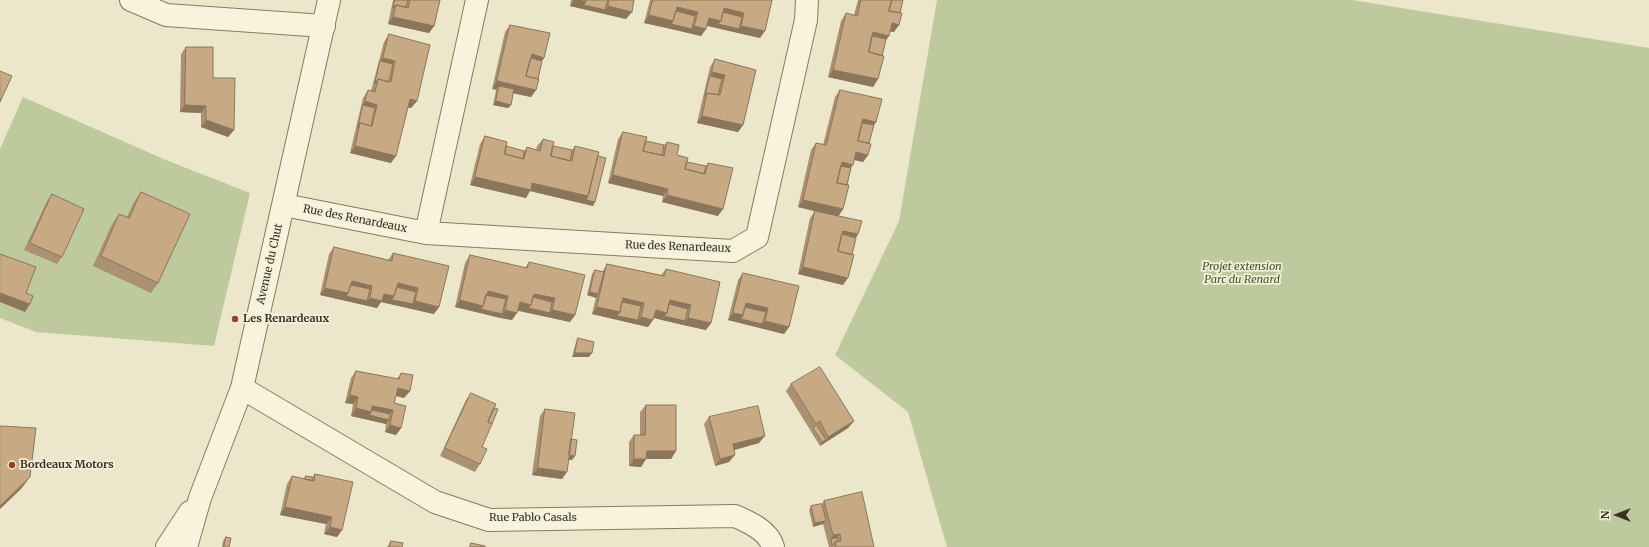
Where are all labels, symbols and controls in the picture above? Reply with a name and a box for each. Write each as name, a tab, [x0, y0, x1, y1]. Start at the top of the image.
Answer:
street label: Rue des Renardeaux	[302, 202, 408, 236]
street label: Avenue du Chut	[254, 222, 286, 306]
street label: Rue des Renardeaux	[625, 239, 731, 255]
park label: Projet extension Parc du Renard	[1202, 260, 1282, 286]
place label: Les Renardeaux	[243, 312, 329, 326]
marker: Les Renardeaux	[230, 314, 240, 324]
place label: Bordeaux Motors	[20, 458, 114, 472]
marker: Bordeaux Motors	[7, 460, 17, 470]
north arrow	[1597, 495, 1637, 535]
street label: Rue Pablo Casals	[489, 511, 577, 525]
text: N	[1598, 511, 1612, 519]

